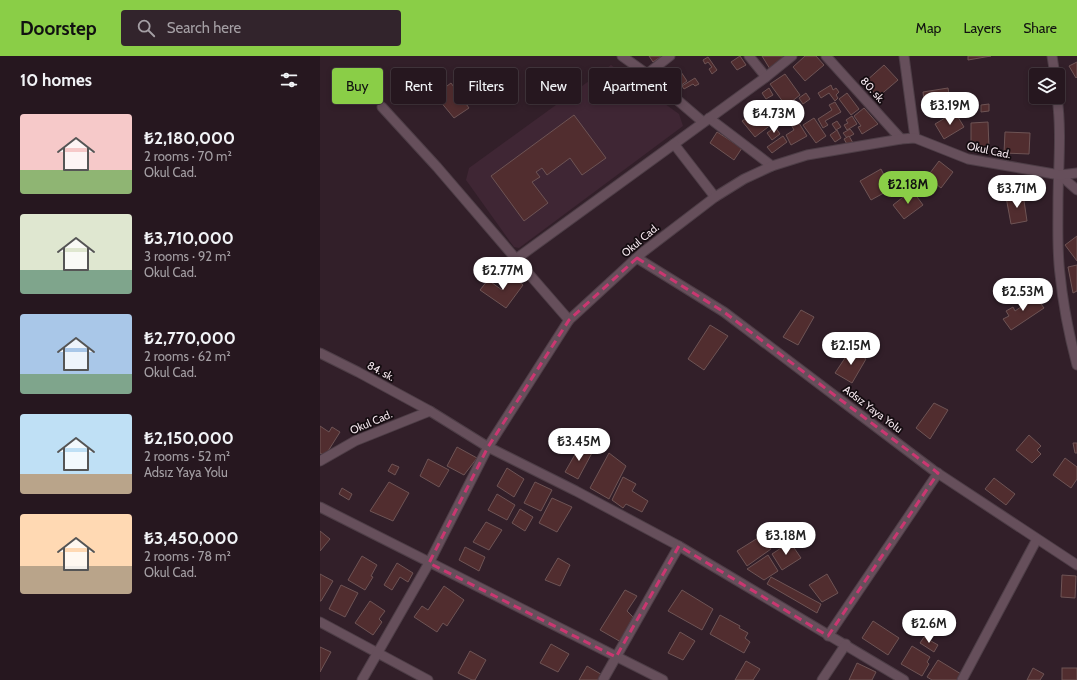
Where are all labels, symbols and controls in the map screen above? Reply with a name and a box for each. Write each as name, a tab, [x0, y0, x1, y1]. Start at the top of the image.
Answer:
search box	[121, 10, 401, 46]
text: Doorstep	[20, 17, 97, 40]
icon: search	[135, 17, 157, 39]
text: Search here	[167, 19, 241, 37]
text: Map	[916, 19, 941, 37]
text: Layers	[963, 19, 1001, 37]
text: Share	[1023, 19, 1057, 37]
chip: Buy	[332, 68, 383, 104]
chip: Rent	[391, 68, 446, 104]
chip: Filters	[454, 68, 518, 104]
chip: New	[526, 68, 581, 104]
chip: Apartment	[589, 68, 681, 104]
map controls	[1029, 68, 1065, 104]
button: layers	[1029, 68, 1065, 104]
icon: filters	[278, 69, 300, 91]
text: 10 homes	[20, 70, 92, 90]
street label: 80. sk.	[858, 74, 888, 106]
pin: ₺3.19M	[917, 92, 983, 126]
text: ₺3.19M	[930, 97, 970, 113]
pin: ₺4.73M	[741, 100, 807, 134]
text: ₺4.73M	[752, 105, 796, 121]
text: ₺2,180,000	[144, 128, 235, 148]
icon: home	[52, 130, 100, 178]
street label: Okul Cad.	[966, 139, 1012, 161]
text: 2 rooms · 70 m²	[144, 148, 232, 164]
text: Okul Cad.	[144, 164, 197, 180]
pin: ₺2.18M	[875, 171, 941, 205]
pin: ₺3.71M	[984, 175, 1050, 209]
text: ₺2.18M	[888, 176, 928, 192]
text: ₺3.71M	[997, 180, 1037, 196]
street label: Okul Cad.	[618, 220, 662, 260]
text: ₺3,710,000	[144, 228, 234, 248]
icon: home	[52, 230, 100, 278]
text: 3 rooms · 92 m²	[144, 248, 231, 264]
pin: ₺2.77M	[470, 257, 536, 291]
text: ₺2.77M	[482, 262, 524, 278]
text: Okul Cad.	[144, 264, 197, 280]
pin: ₺2.53M	[990, 278, 1056, 312]
text: ₺2.53M	[1002, 283, 1044, 299]
text: ₺2,770,000	[144, 328, 236, 348]
icon: home	[52, 330, 100, 378]
pin: ₺2.15M	[818, 332, 884, 366]
text: ₺2.15M	[831, 337, 871, 353]
text: 2 rooms · 62 m²	[144, 348, 231, 364]
street label: 84. sk.	[365, 358, 397, 384]
text: Okul Cad.	[144, 364, 197, 380]
street label: Adsız Yaya Yolu	[841, 382, 906, 436]
street label: Okul Cad.	[348, 407, 394, 437]
text: ₺2,150,000	[144, 428, 234, 448]
pin: ₺3.45M	[546, 428, 612, 462]
icon: home	[52, 430, 100, 478]
text: ₺3.45M	[557, 433, 601, 449]
text: 2 rooms · 52 m²	[144, 448, 230, 464]
text: Adsız Yaya Yolu	[144, 464, 228, 480]
pin: ₺3.18M	[753, 522, 819, 556]
text: ₺3.18M	[766, 527, 806, 543]
text: ₺3,450,000	[144, 528, 239, 548]
icon: home	[52, 530, 100, 578]
text: 2 rooms · 78 m²	[144, 548, 231, 564]
text: Okul Cad.	[144, 564, 197, 580]
pin: ₺2.6M	[901, 610, 957, 644]
text: ₺2.6M	[911, 615, 947, 631]

